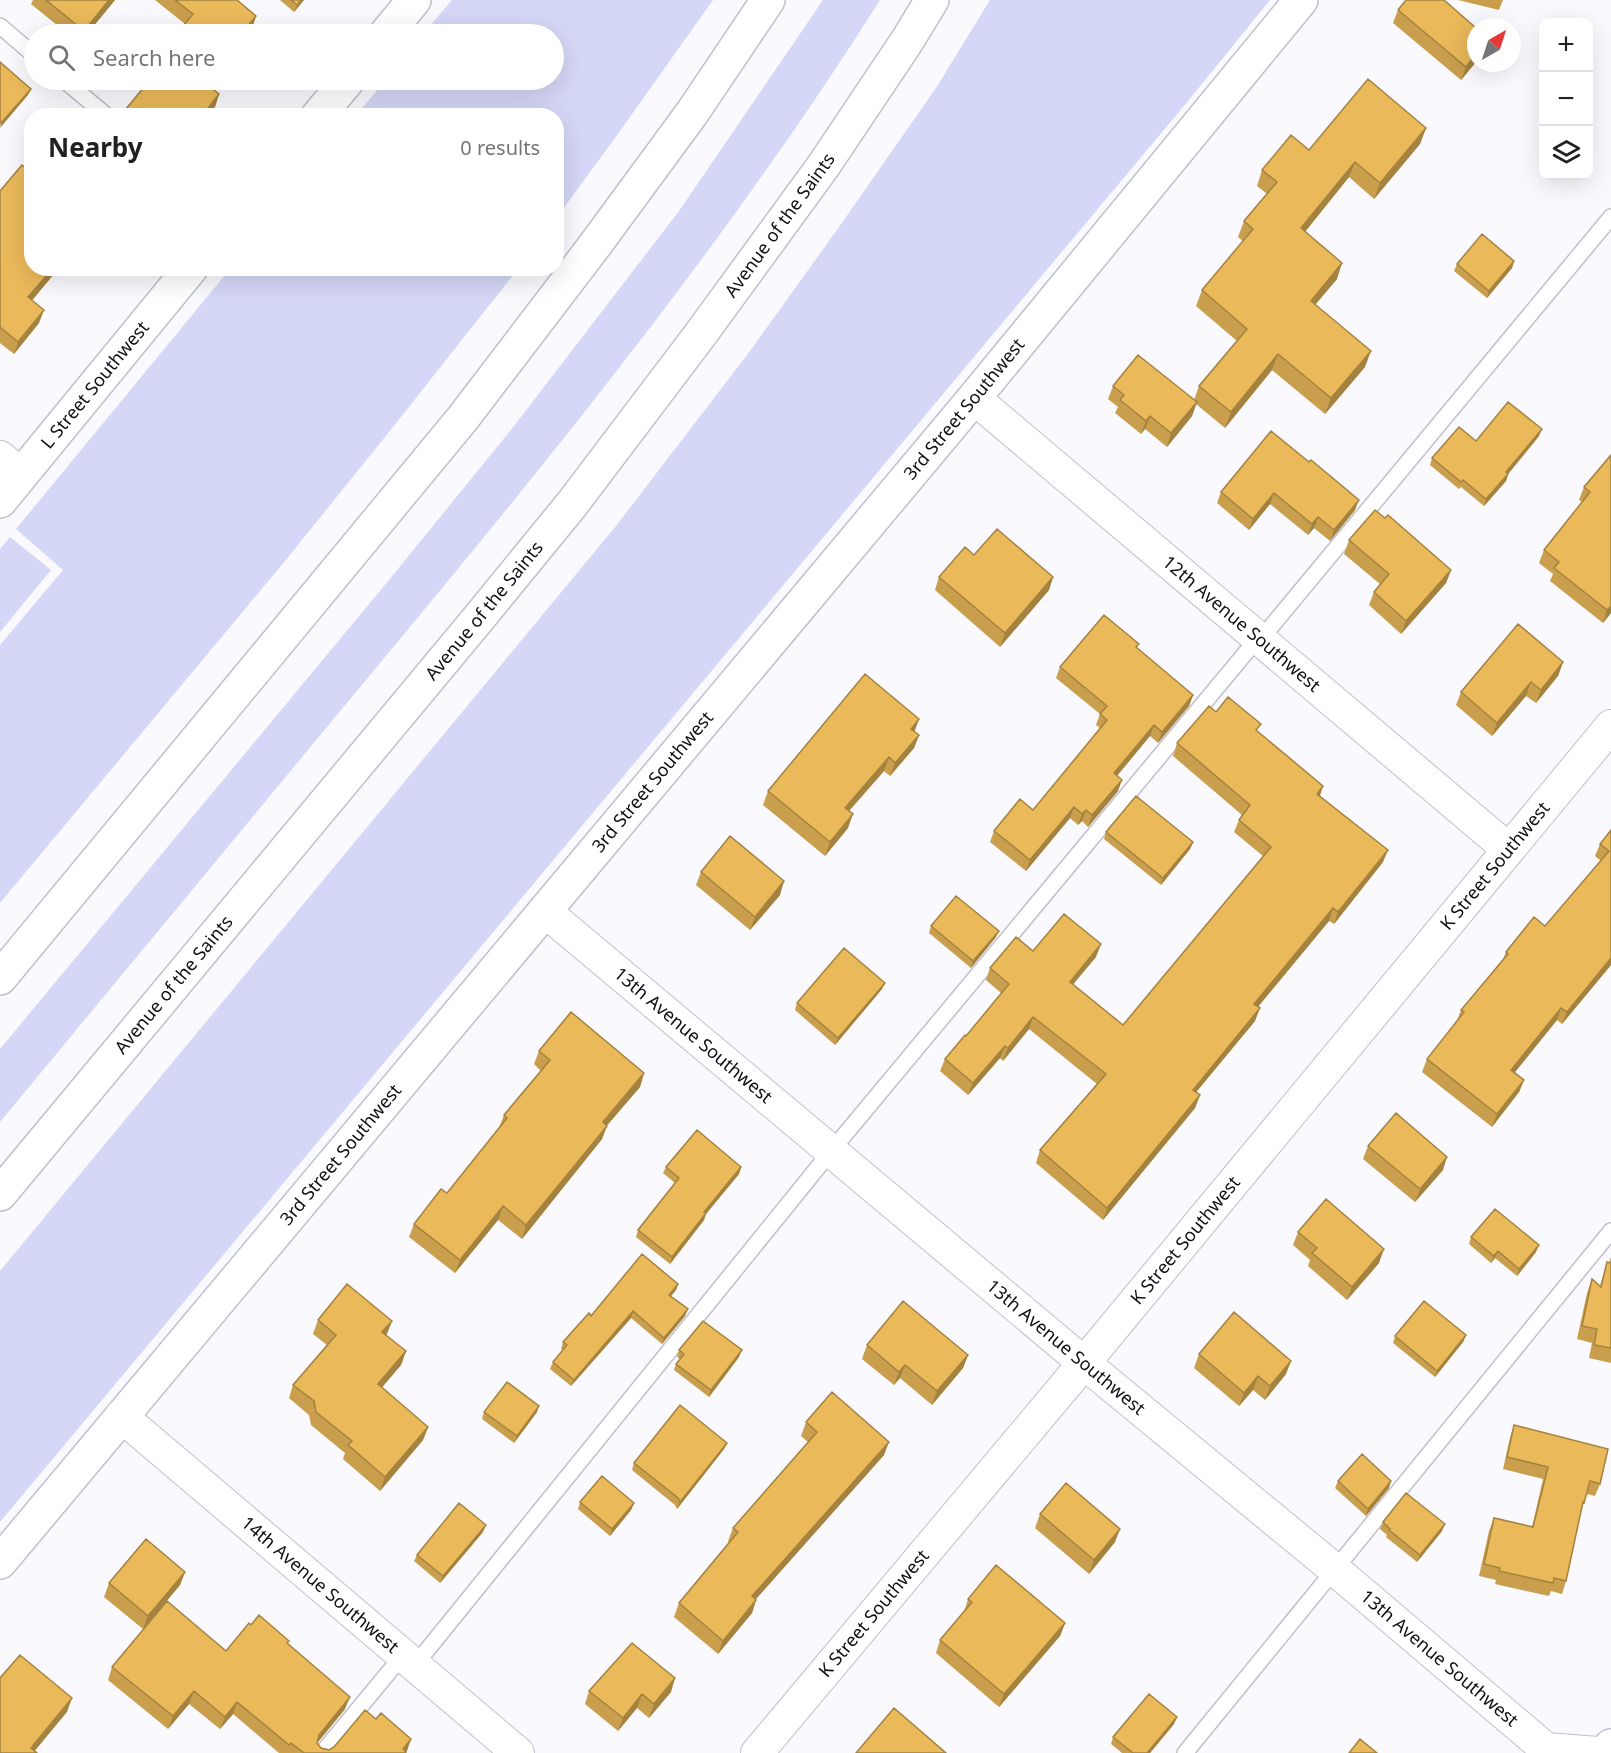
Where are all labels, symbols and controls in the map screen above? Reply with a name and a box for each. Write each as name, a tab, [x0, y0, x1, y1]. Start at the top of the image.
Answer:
north arrow	[1467, 18, 1521, 72]
map controls	[1539, 18, 1593, 180]
button: +	[1539, 18, 1593, 72]
search box	[24, 24, 564, 90]
icon: search	[45, 41, 78, 74]
text: Search here	[93, 42, 215, 72]
button: −	[1539, 72, 1593, 126]
button: layers	[1539, 126, 1593, 180]
text: Nearby	[48, 129, 143, 165]
text: 0 results	[460, 134, 540, 161]
street label: Avenue of the Saints	[718, 148, 840, 302]
street label: L Street Southwest	[35, 315, 154, 453]
street label: 3rd Street Southwest	[898, 332, 1030, 484]
street label: Avenue of the Saints	[419, 536, 548, 685]
street label: 12th Avenue Southwest	[1158, 549, 1326, 697]
street label: 3rd Street Southwest	[586, 705, 718, 857]
street label: K Street Southwest	[1434, 796, 1555, 935]
street label: Avenue of the Saints	[109, 910, 238, 1058]
street label: 13th Avenue Southwest	[610, 961, 778, 1108]
street label: 3rd Street Southwest	[274, 1078, 406, 1230]
street label: K Street Southwest	[1124, 1170, 1245, 1309]
street label: 13th Avenue Southwest	[982, 1273, 1151, 1420]
street label: 14th Avenue Southwest	[237, 1510, 405, 1658]
street label: K Street Southwest	[813, 1544, 934, 1682]
street label: 13th Avenue Southwest	[1356, 1584, 1524, 1732]

